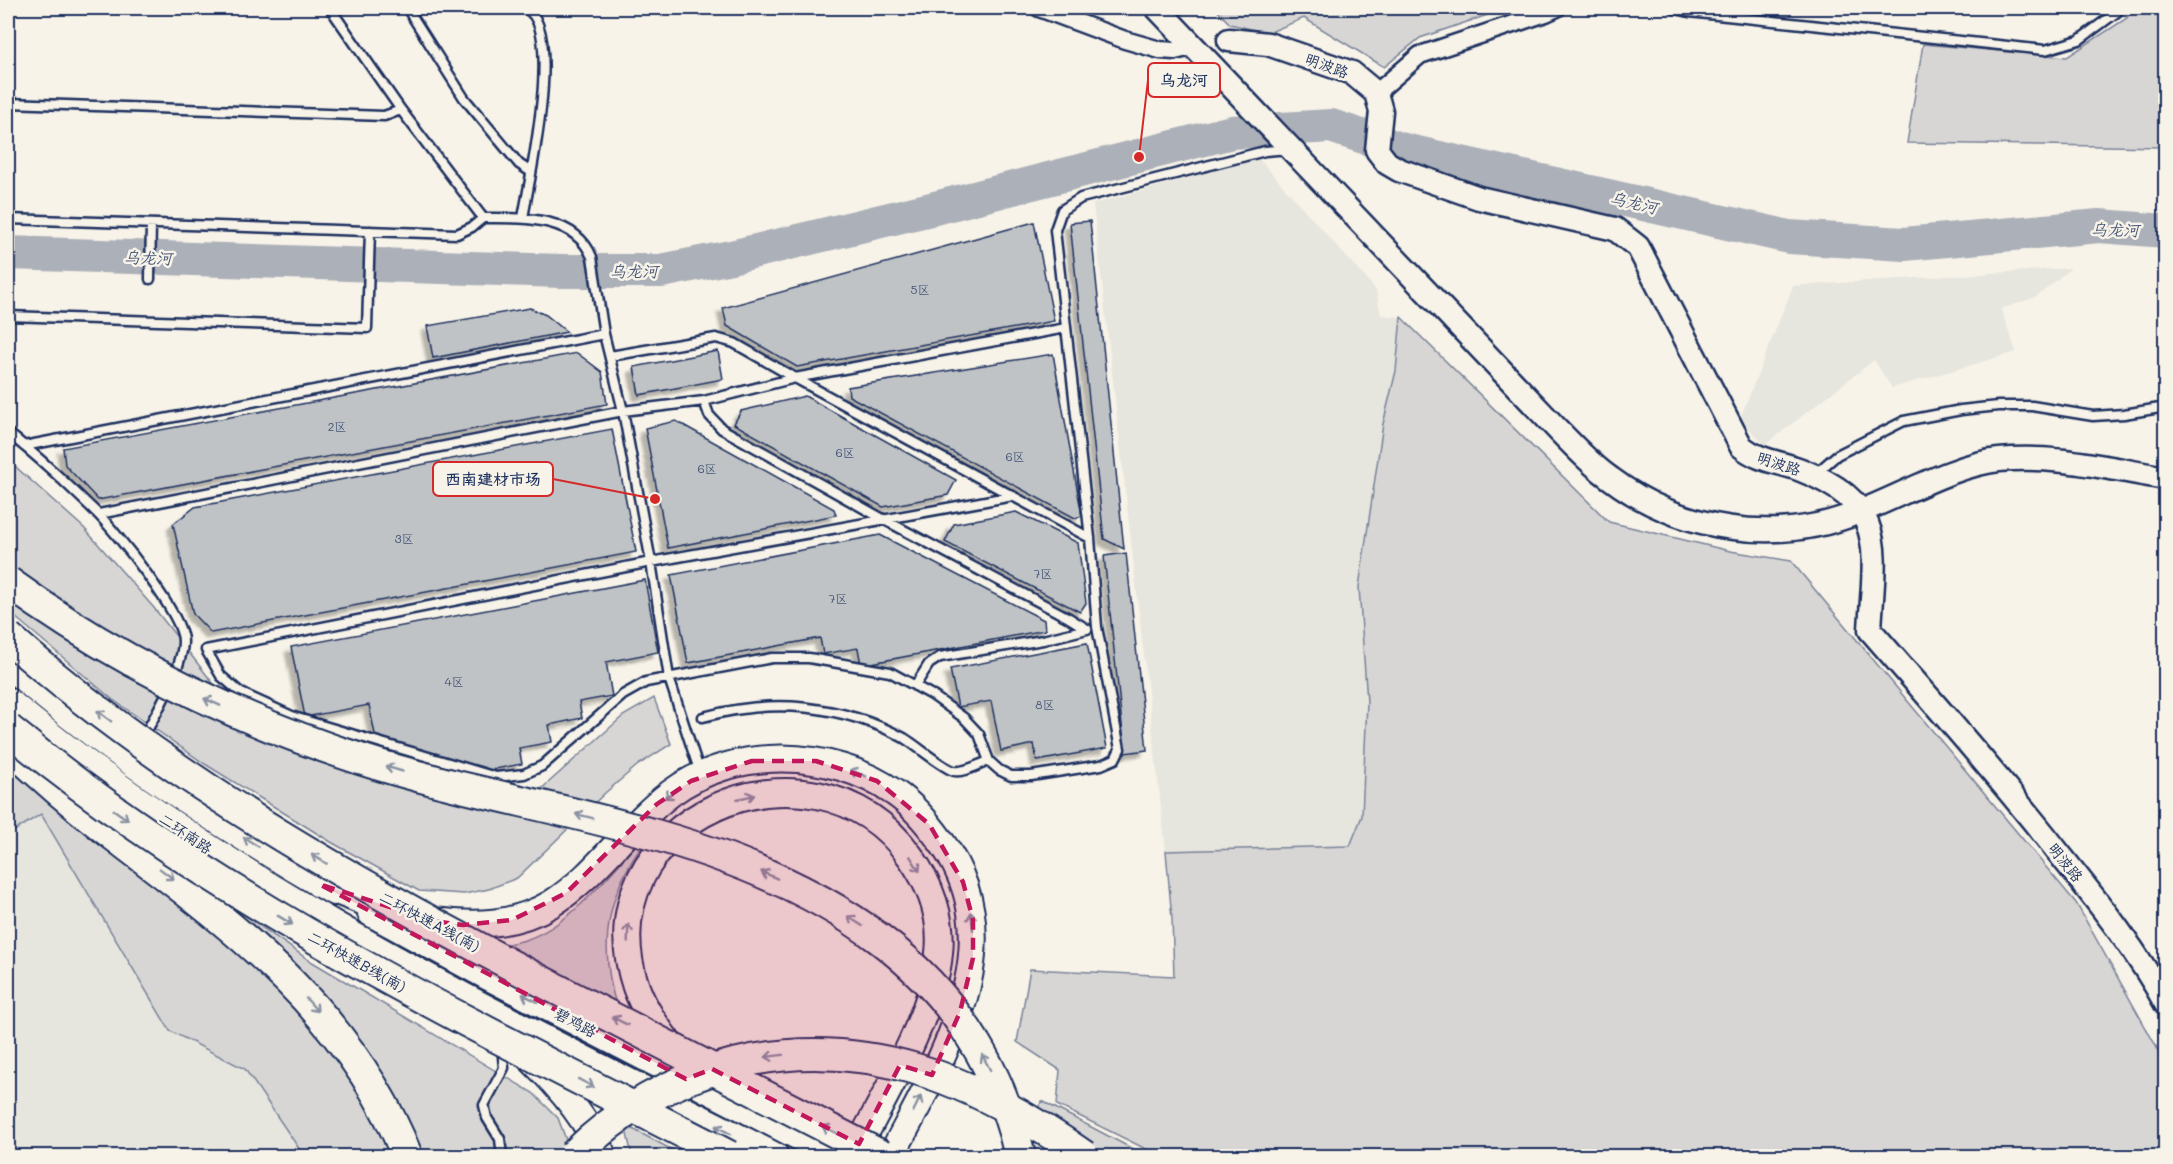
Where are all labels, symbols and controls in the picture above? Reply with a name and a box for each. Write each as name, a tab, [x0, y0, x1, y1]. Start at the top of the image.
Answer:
street label: 明波路	[1302, 48, 1352, 82]
callout: 乌龙河	[1148, 63, 1220, 97]
text: 乌龙河	[1160, 69, 1208, 90]
water label: 乌龙河	[1608, 186, 1663, 218]
water label: 乌龙河	[2091, 218, 2142, 240]
water label: 乌龙河	[124, 246, 175, 268]
water label: 乌龙河	[610, 260, 661, 281]
house number: 5区	[911, 281, 930, 297]
house number: 2区	[328, 418, 346, 434]
house number: 6区	[835, 444, 855, 460]
street label: 明波路	[1755, 447, 1803, 479]
house number: 6区	[1005, 448, 1025, 464]
house number: 6区	[697, 460, 717, 476]
callout: 西南建材市场	[433, 462, 553, 496]
text: 西南建材市场	[445, 468, 541, 489]
house number: 3区	[394, 530, 414, 546]
house number: 7区	[1034, 565, 1052, 581]
house number: 7区	[829, 590, 847, 606]
house number: 4区	[444, 673, 464, 689]
one-way arrow	[203, 695, 221, 707]
house number: 8区	[1035, 696, 1055, 712]
one-way arrow	[97, 709, 113, 722]
one-way arrow	[385, 763, 404, 775]
one-way arrow	[850, 767, 868, 778]
one-way arrow	[665, 787, 681, 799]
one-way arrow	[736, 790, 755, 802]
street label: 二环南路	[156, 808, 216, 858]
one-way arrow	[113, 809, 129, 821]
one-way arrow	[574, 809, 593, 821]
one-way arrow	[243, 836, 260, 848]
street label: 明波路	[2044, 838, 2088, 886]
one-way arrow	[311, 852, 328, 864]
one-way arrow	[910, 855, 922, 872]
one-way arrow	[159, 868, 175, 881]
one-way arrow	[760, 869, 778, 880]
street label: 二环快速A线(南)	[376, 886, 484, 956]
one-way arrow	[966, 911, 977, 931]
one-way arrow	[276, 915, 293, 927]
one-way arrow	[847, 915, 863, 927]
one-way arrow	[622, 924, 633, 944]
street label: 二环快速B线(南)	[304, 926, 410, 996]
one-way arrow	[522, 992, 539, 1004]
one-way arrow	[305, 997, 319, 1012]
street label: 碧鸡路	[551, 1003, 601, 1041]
one-way arrow	[611, 1015, 629, 1026]
one-way arrow	[764, 1051, 784, 1062]
one-way arrow	[980, 1054, 991, 1072]
one-way arrow	[577, 1077, 594, 1089]
one-way arrow	[912, 1096, 924, 1114]
one-way arrow	[822, 1123, 840, 1135]
one-way arrow	[715, 1124, 732, 1136]

